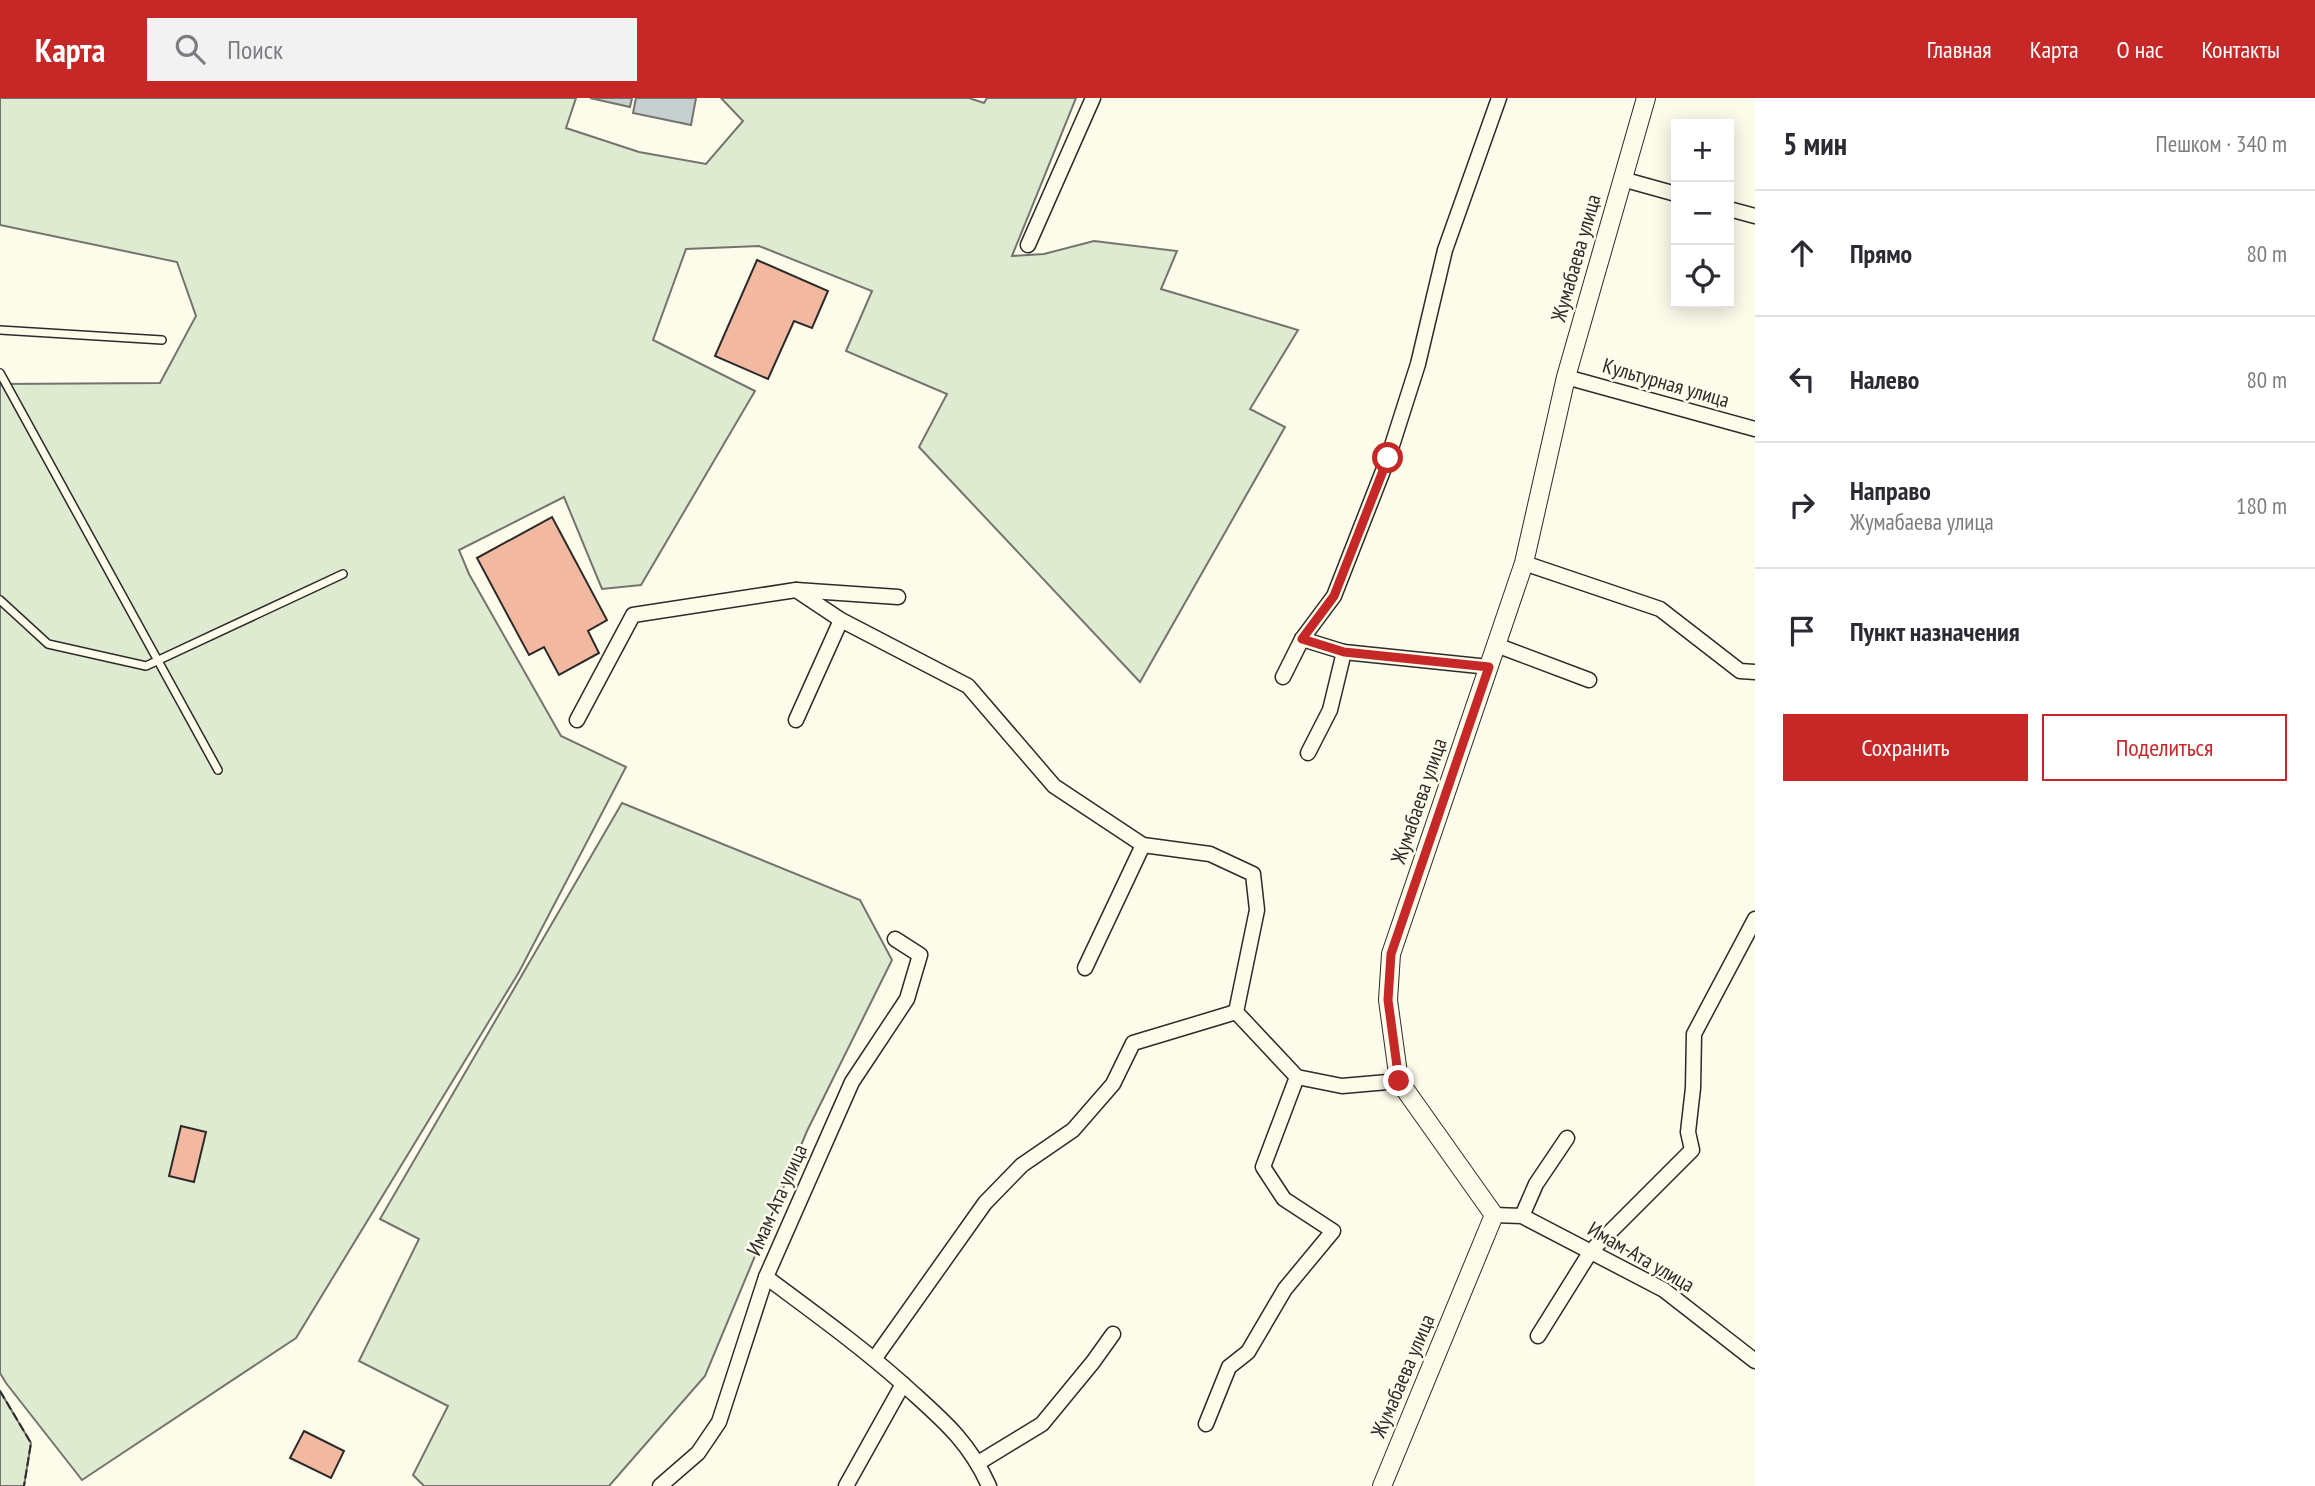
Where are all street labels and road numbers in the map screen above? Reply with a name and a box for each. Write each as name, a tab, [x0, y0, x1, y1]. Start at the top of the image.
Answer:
street label: Жумабаева улица	[1544, 191, 1607, 326]
street label: Культурная улица	[1600, 352, 1733, 413]
street label: Жумабаева улица	[1384, 734, 1453, 868]
street label: Имам-Ата улица	[740, 1140, 813, 1260]
street label: Имам-Ата улица	[1583, 1215, 1700, 1298]
street label: Жумабаева улица	[1364, 1310, 1441, 1442]

